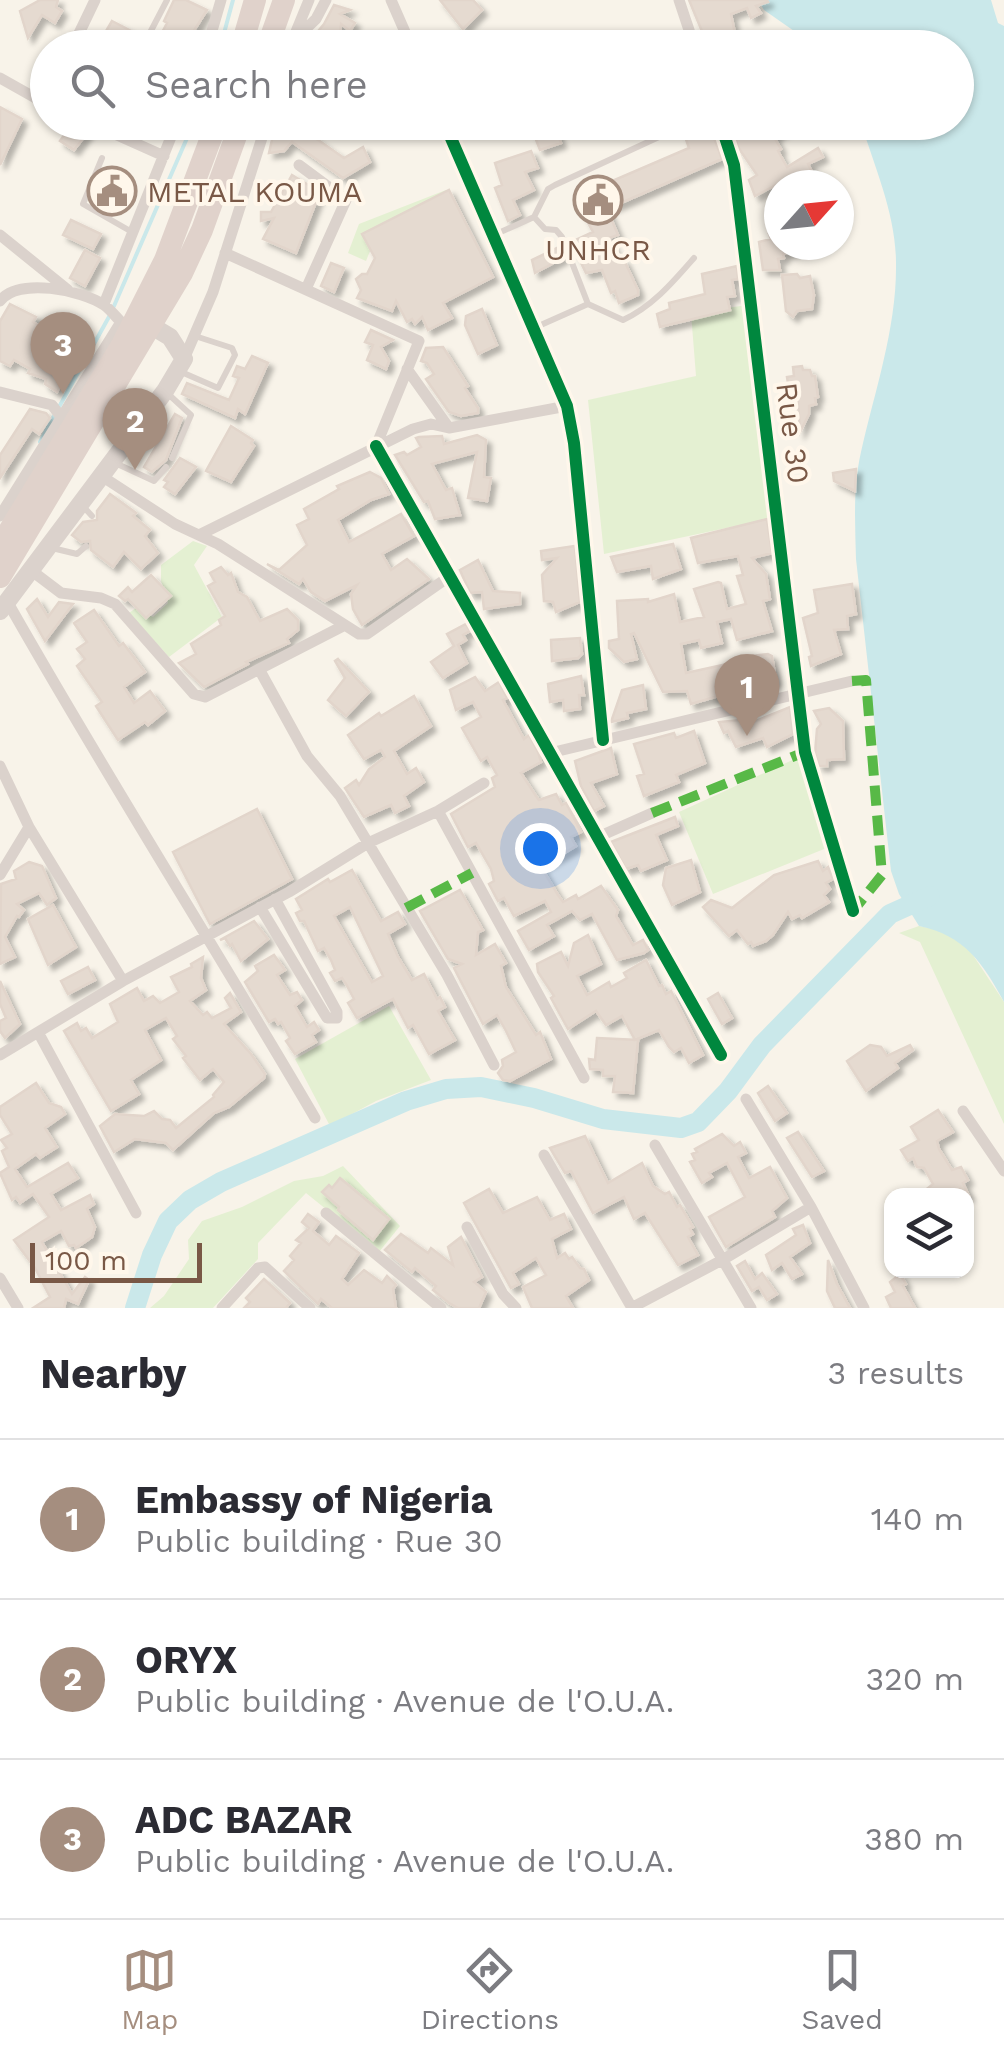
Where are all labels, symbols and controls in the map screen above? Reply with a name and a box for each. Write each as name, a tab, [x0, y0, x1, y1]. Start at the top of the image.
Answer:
search box	[30, 30, 974, 140]
icon: search	[65, 58, 120, 113]
text: Search here	[145, 63, 368, 107]
public building icon: METAL KOUMA	[86, 165, 138, 217]
north arrow	[764, 170, 854, 260]
place label: METAL KOUMA	[147, 174, 362, 209]
public building icon: UNHCR	[572, 174, 624, 226]
place label: UNHCR	[545, 232, 651, 267]
pin: 3	[30, 312, 96, 394]
street label: Rue 30	[769, 380, 817, 486]
pin: 2	[102, 388, 168, 470]
pin: 1	[714, 654, 780, 736]
your location	[515, 823, 566, 874]
map controls	[884, 1188, 974, 1278]
button: layers	[884, 1188, 974, 1278]
scale bar	[30, 1238, 202, 1282]
text: 100 m	[45, 1244, 127, 1277]
text: Nearby	[40, 1349, 187, 1398]
text: 3 results	[827, 1354, 964, 1392]
text: Embassy of Nigeria	[135, 1478, 492, 1522]
text: 1	[66, 1500, 79, 1538]
text: 140 m	[871, 1500, 964, 1538]
text: Public building · Rue 30	[135, 1522, 503, 1560]
text: ORYX	[135, 1638, 237, 1682]
text: 2	[63, 1660, 82, 1698]
text: 320 m	[865, 1660, 964, 1698]
text: Public building · Avenue de l'O.U.A.	[135, 1682, 674, 1720]
text: ADC BAZAR	[135, 1798, 352, 1842]
text: 3	[63, 1820, 82, 1858]
text: 380 m	[864, 1820, 964, 1858]
text: Public building · Avenue de l'O.U.A.	[135, 1842, 674, 1880]
tab: Map	[121, 1943, 178, 2036]
tab: Directions	[421, 1943, 559, 2036]
tab: Saved	[801, 1943, 883, 2036]

